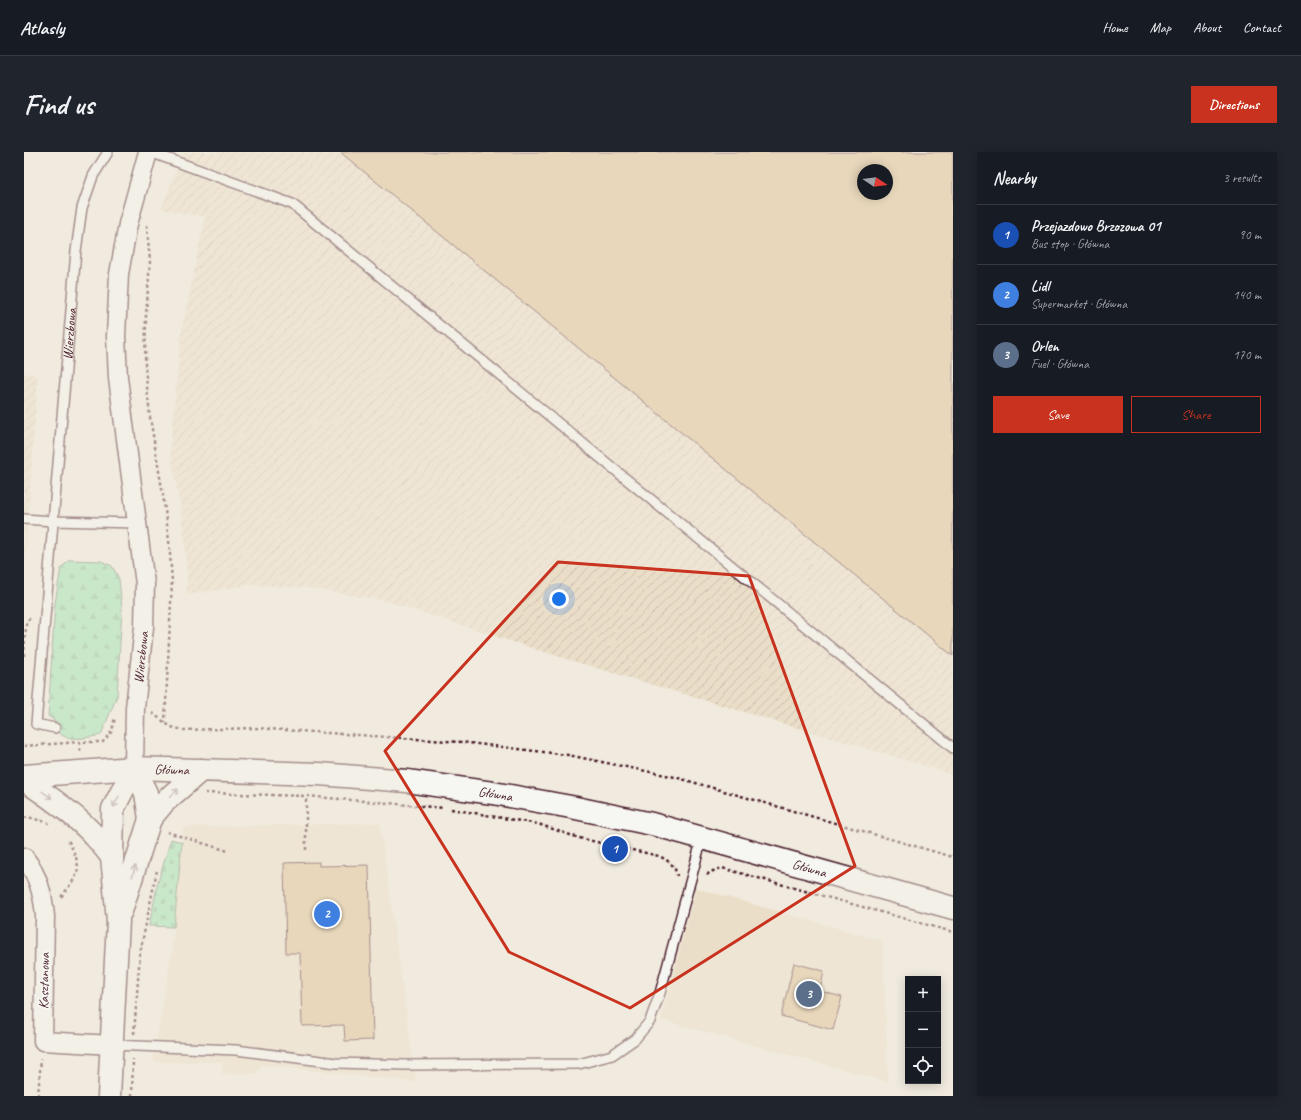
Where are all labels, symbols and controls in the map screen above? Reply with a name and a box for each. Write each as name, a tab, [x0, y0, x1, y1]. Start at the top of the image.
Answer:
text: Atlasly	[20, 16, 64, 40]
text: Home	[1102, 19, 1128, 36]
text: Map	[1150, 19, 1171, 36]
text: About	[1193, 19, 1221, 36]
text: Contact	[1243, 19, 1281, 36]
button: Directions	[1191, 86, 1277, 123]
text: Find us	[24, 87, 94, 122]
north arrow	[857, 164, 893, 200]
text: Nearby	[993, 168, 1036, 189]
text: 3 results	[1223, 170, 1261, 186]
text: Przejazdowo Brzozowa 01	[1031, 217, 1161, 236]
text: 1	[1003, 227, 1009, 243]
text: 90 m	[1239, 227, 1261, 243]
text: Bus stop · Główna	[1031, 236, 1109, 252]
text: Lidl	[1031, 277, 1049, 296]
text: 2	[1003, 287, 1009, 303]
text: 140 m	[1233, 287, 1261, 303]
text: Supermarket · Główna	[1031, 296, 1127, 312]
street label: Wierzbowa	[58, 307, 80, 360]
text: Orlen	[1031, 337, 1059, 356]
text: 3	[1003, 347, 1009, 363]
text: 170 m	[1233, 347, 1261, 363]
text: Fuel · Główna	[1031, 356, 1089, 372]
button: Save	[993, 396, 1123, 433]
button: Share	[1131, 396, 1261, 433]
your location	[549, 589, 569, 609]
street label: Wierzbowa	[129, 630, 152, 684]
street label: Główna	[154, 760, 190, 778]
street label: Główna	[477, 783, 515, 805]
one-way arrow	[168, 789, 178, 798]
one-way arrow	[41, 791, 52, 799]
one-way arrow	[112, 796, 119, 808]
pin: 1	[602, 834, 628, 864]
street label: Główna	[791, 855, 829, 881]
one-way arrow	[131, 864, 138, 877]
pin: 2	[314, 899, 340, 929]
street label: Kasztanowa	[35, 952, 53, 1009]
map controls	[905, 976, 941, 1084]
button: +	[905, 976, 941, 1012]
pin: 3	[796, 979, 822, 1009]
button: −	[905, 1012, 941, 1048]
button: locate	[905, 1048, 941, 1084]

